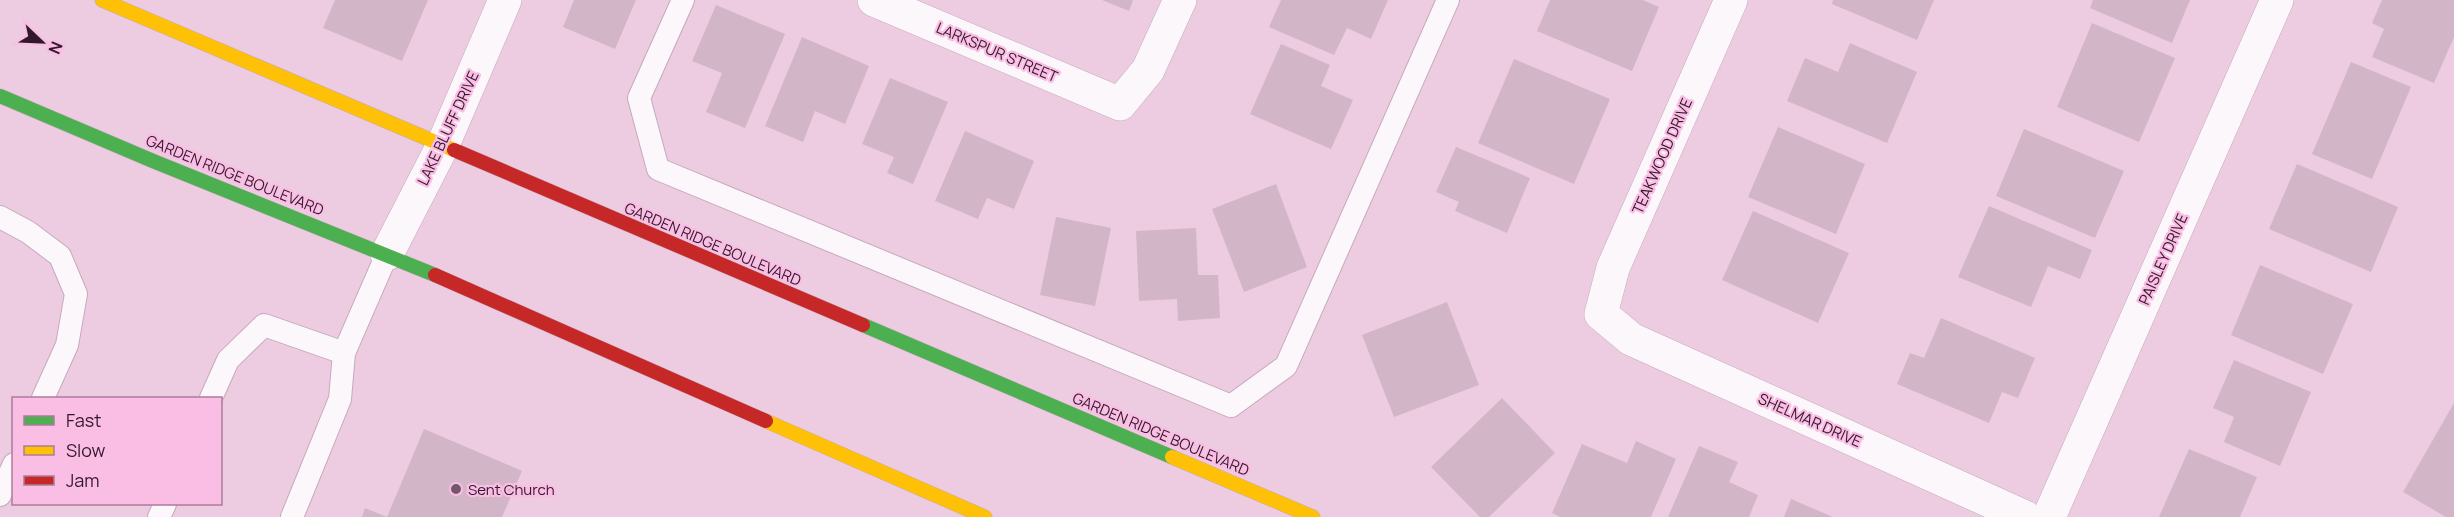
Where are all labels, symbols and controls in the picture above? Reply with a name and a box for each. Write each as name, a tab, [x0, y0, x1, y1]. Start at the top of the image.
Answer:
north arrow	[12, 12, 72, 72]
street label: LARKSPUR STREET	[933, 17, 1061, 87]
text: N	[43, 38, 68, 57]
street label: LAKE BLUFF DRIVE	[412, 67, 484, 189]
street label: TEAKWOOD DRIVE	[1627, 95, 1697, 217]
street label: GARDEN RIDGE BOULEVARD	[143, 130, 327, 220]
street label: GARDEN RIDGE BOULEVARD	[621, 197, 805, 291]
street label: PAISLEY DRIVE	[2133, 210, 2193, 308]
street label: GARDEN RIDGE BOULEVARD	[1069, 387, 1253, 481]
street label: SHELMAR DRIVE	[1755, 388, 1865, 452]
legend	[12, 397, 222, 505]
text: Fast	[66, 408, 101, 432]
text: Slow	[66, 438, 106, 462]
text: Jam	[66, 468, 100, 492]
place label: Sent Church	[468, 479, 555, 500]
marker: Sent Church	[449, 482, 463, 496]

